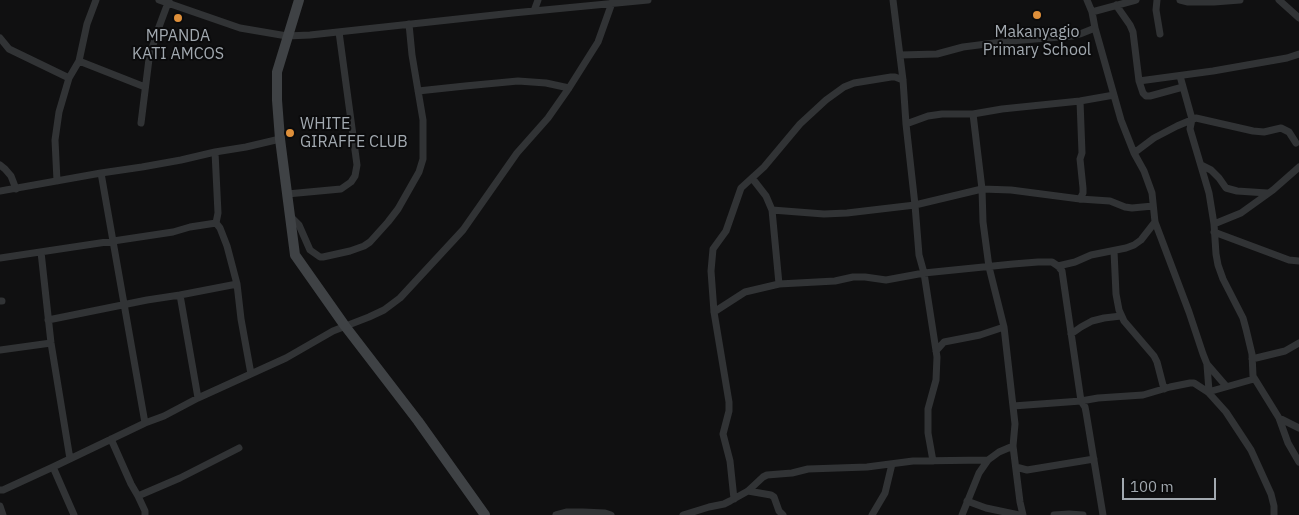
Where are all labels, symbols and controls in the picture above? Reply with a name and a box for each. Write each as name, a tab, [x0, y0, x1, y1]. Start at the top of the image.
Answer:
marker: Makanyagio Primary School	[1031, 9, 1043, 21]
marker: MPANDA KATI AMCOS	[172, 12, 184, 24]
place label: Makanyagio Primary School	[983, 22, 1091, 60]
place label: MPANDA KATI AMCOS	[132, 26, 224, 64]
place label: WHITE GIRAFFE CLUB	[300, 114, 408, 152]
marker: WHITE GIRAFFE CLUB	[284, 127, 296, 139]
scale bar	[1124, 468, 1218, 500]
text: 100 m	[1130, 477, 1174, 496]

